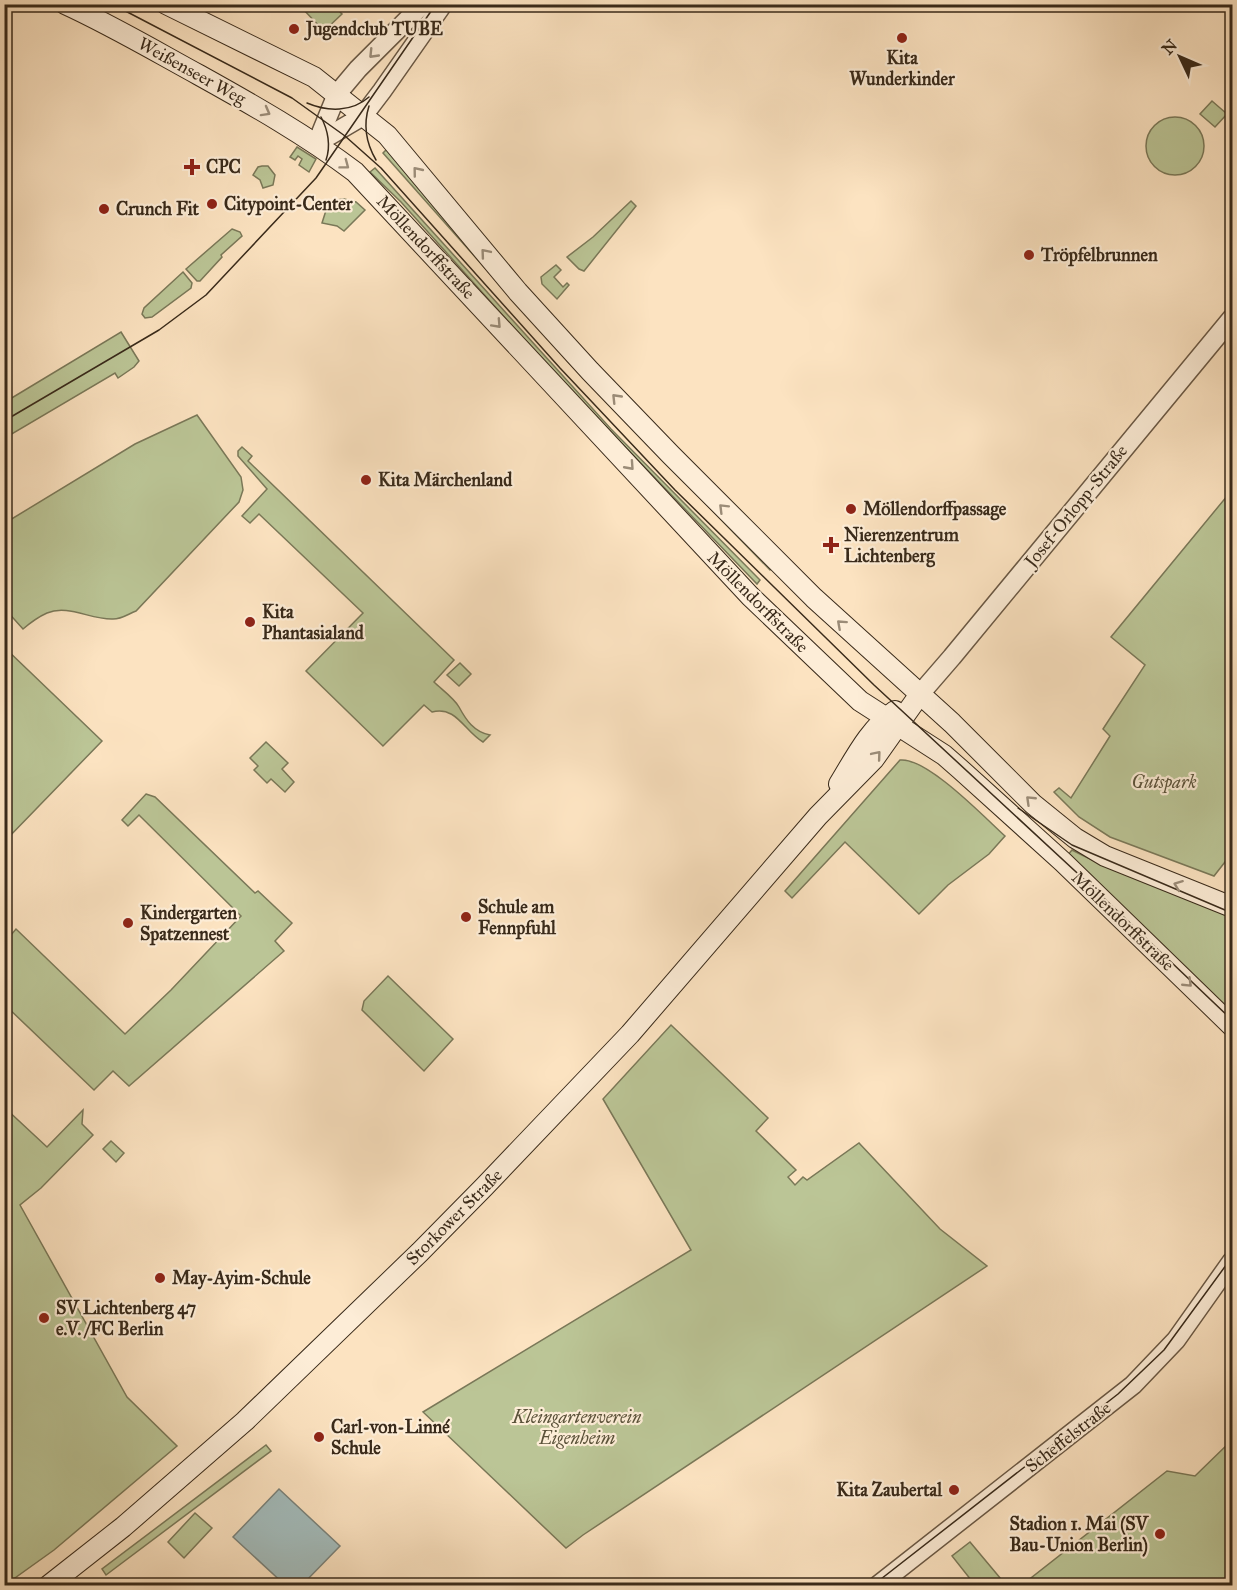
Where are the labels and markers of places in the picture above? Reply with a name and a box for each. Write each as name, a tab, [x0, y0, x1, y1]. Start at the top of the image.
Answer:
place label: Jugendclub TUBE	[304, 18, 443, 41]
marker: Jugendclub TUBE	[287, 22, 301, 36]
marker: Kita Wunderkinder	[895, 31, 909, 45]
place label: Kita Wunderkinder	[849, 47, 956, 90]
place label: CPC	[206, 156, 241, 178]
marker: CPC	[183, 158, 201, 176]
place label: Citypoint-Center	[224, 193, 354, 216]
marker: Citypoint-Center	[205, 197, 219, 211]
place label: Crunch Fit	[116, 198, 200, 220]
marker: Crunch Fit	[97, 202, 111, 216]
place label: Tröpfelbrunnen	[1040, 244, 1158, 267]
marker: Tröpfelbrunnen	[1022, 248, 1036, 262]
place label: Kita Märchenland	[378, 469, 513, 491]
marker: Kita Märchenland	[359, 473, 373, 487]
place label: Möllendorffpassage	[863, 498, 1007, 521]
marker: Möllendorffpassage	[844, 502, 858, 516]
place label: Nierenzentrum Lichtenberg	[844, 524, 960, 568]
marker: Nierenzentrum Lichtenberg	[822, 536, 840, 554]
place label: Kita Phantasialand	[262, 601, 365, 644]
marker: Kita Phantasialand	[243, 615, 257, 629]
place label: Schule am Fennpfuhl	[478, 896, 557, 940]
place label: Kindergarten Spatzennest	[140, 902, 237, 946]
marker: Schule am Fennpfuhl	[459, 910, 473, 924]
marker: Kindergarten Spatzennest	[121, 916, 135, 930]
place label: May-Ayim-Schule	[172, 1267, 311, 1290]
marker: May-Ayim-Schule	[153, 1271, 167, 1285]
place label: SV Lichtenberg 47 e.V. /FC Berlin	[56, 1297, 196, 1340]
marker: SV Lichtenberg 47 e.V. /FC Berlin	[37, 1311, 51, 1325]
place label: Carl-von-Linné Schule	[331, 1416, 450, 1459]
marker: Carl-von-Linné Schule	[312, 1430, 326, 1444]
place label: Kita Zaubertal	[836, 1479, 943, 1501]
marker: Kita Zaubertal	[947, 1483, 961, 1497]
place label: Stadion 1. Mai (SV Bau-Union Berlin)	[1009, 1513, 1149, 1557]
marker: Stadion 1. Mai (SV Bau-Union Berlin)	[1153, 1527, 1167, 1541]

